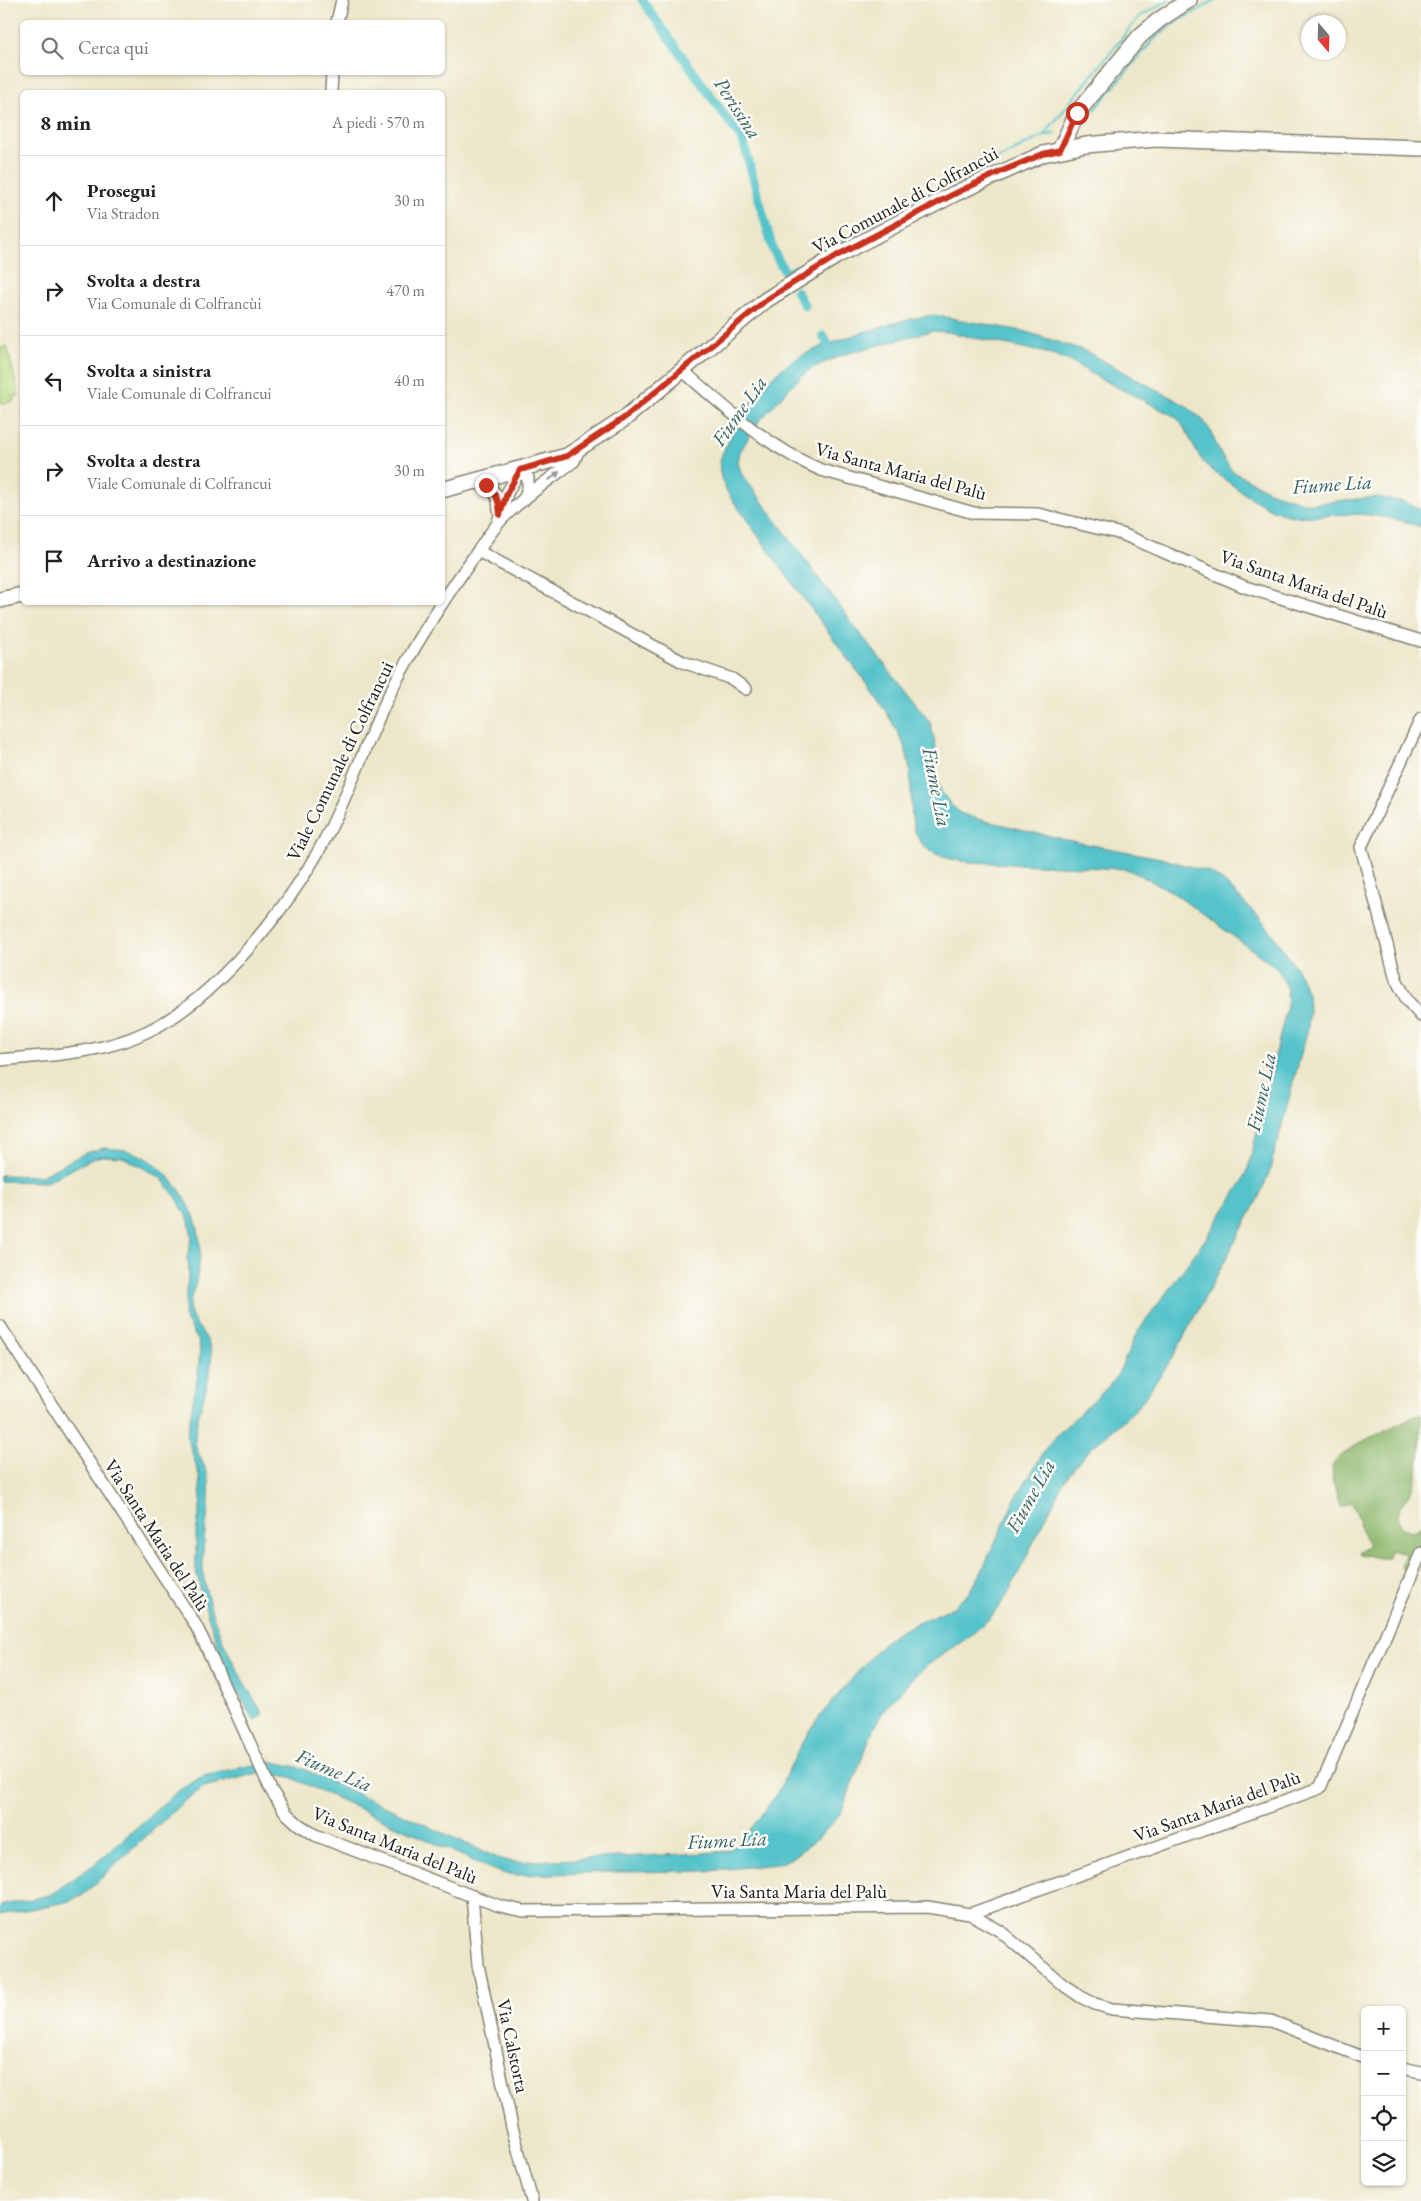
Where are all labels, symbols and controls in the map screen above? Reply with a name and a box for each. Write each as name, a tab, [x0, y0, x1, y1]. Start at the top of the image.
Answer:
north arrow	[1301, 15, 1346, 60]
search box	[20, 20, 445, 75]
icon: search	[38, 34, 66, 62]
text: Cerca qui	[78, 35, 149, 60]
water label: Perissina	[708, 72, 768, 144]
route start	[1066, 102, 1089, 125]
text: 8 min	[40, 109, 91, 136]
text: A piedi · 570 m	[332, 112, 425, 133]
street label: Via Comunale di Colfrancùi	[808, 140, 1003, 260]
text: Prosegui	[87, 178, 156, 203]
icon: ahead	[40, 187, 68, 215]
text: 30 m	[394, 190, 425, 211]
text: Via Stradon	[87, 203, 160, 224]
text: Svolta a destra	[87, 268, 201, 293]
icon: right	[40, 277, 68, 305]
text: 470 m	[386, 280, 425, 301]
text: Via Comunale di Colfrancùi	[87, 293, 261, 314]
text: Svolta a sinistra	[87, 358, 211, 383]
icon: left	[40, 367, 68, 395]
text: 40 m	[394, 370, 425, 391]
water label: Fiume Lia	[705, 371, 773, 452]
text: Viale Comunale di Colfrancui	[87, 383, 272, 404]
street label: Via Santa Maria del Palù	[813, 436, 989, 506]
text: Svolta a destra	[87, 448, 201, 473]
icon: right	[40, 457, 68, 485]
text: 30 m	[394, 460, 425, 481]
water label: Fiume Lia	[1290, 468, 1373, 500]
one-way arrow	[547, 471, 561, 481]
text: Viale Comunale di Colfrancui	[87, 473, 272, 494]
route end	[475, 474, 498, 497]
street label: Via Santa Maria del Palù	[1217, 544, 1391, 624]
icon: arrive	[40, 547, 68, 575]
text: Arrivo a destinazione	[87, 548, 256, 573]
street label: Viale Comunale di Colfrancui	[281, 657, 399, 865]
water label: Fiume Lia	[916, 744, 957, 829]
water label: Fiume Lia	[1240, 1050, 1282, 1135]
street label: Via Santa Maria del Palù	[99, 1454, 215, 1616]
water label: Fiume Lia	[999, 1455, 1061, 1538]
water label: Fiume Lia	[291, 1742, 376, 1798]
street label: Via Santa Maria del Palù	[1130, 1764, 1304, 1848]
street label: Via Santa Maria del Palù	[309, 1800, 481, 1890]
water label: Fiume Lia	[685, 1825, 768, 1855]
street label: Via Santa Maria del Palù	[711, 1879, 887, 1904]
street label: Via Calstorta	[491, 1997, 535, 2096]
map controls	[1361, 2006, 1406, 2186]
button: +	[1361, 2006, 1406, 2051]
button: −	[1361, 2051, 1406, 2096]
button: locate	[1361, 2096, 1406, 2141]
button: layers	[1361, 2141, 1406, 2186]

